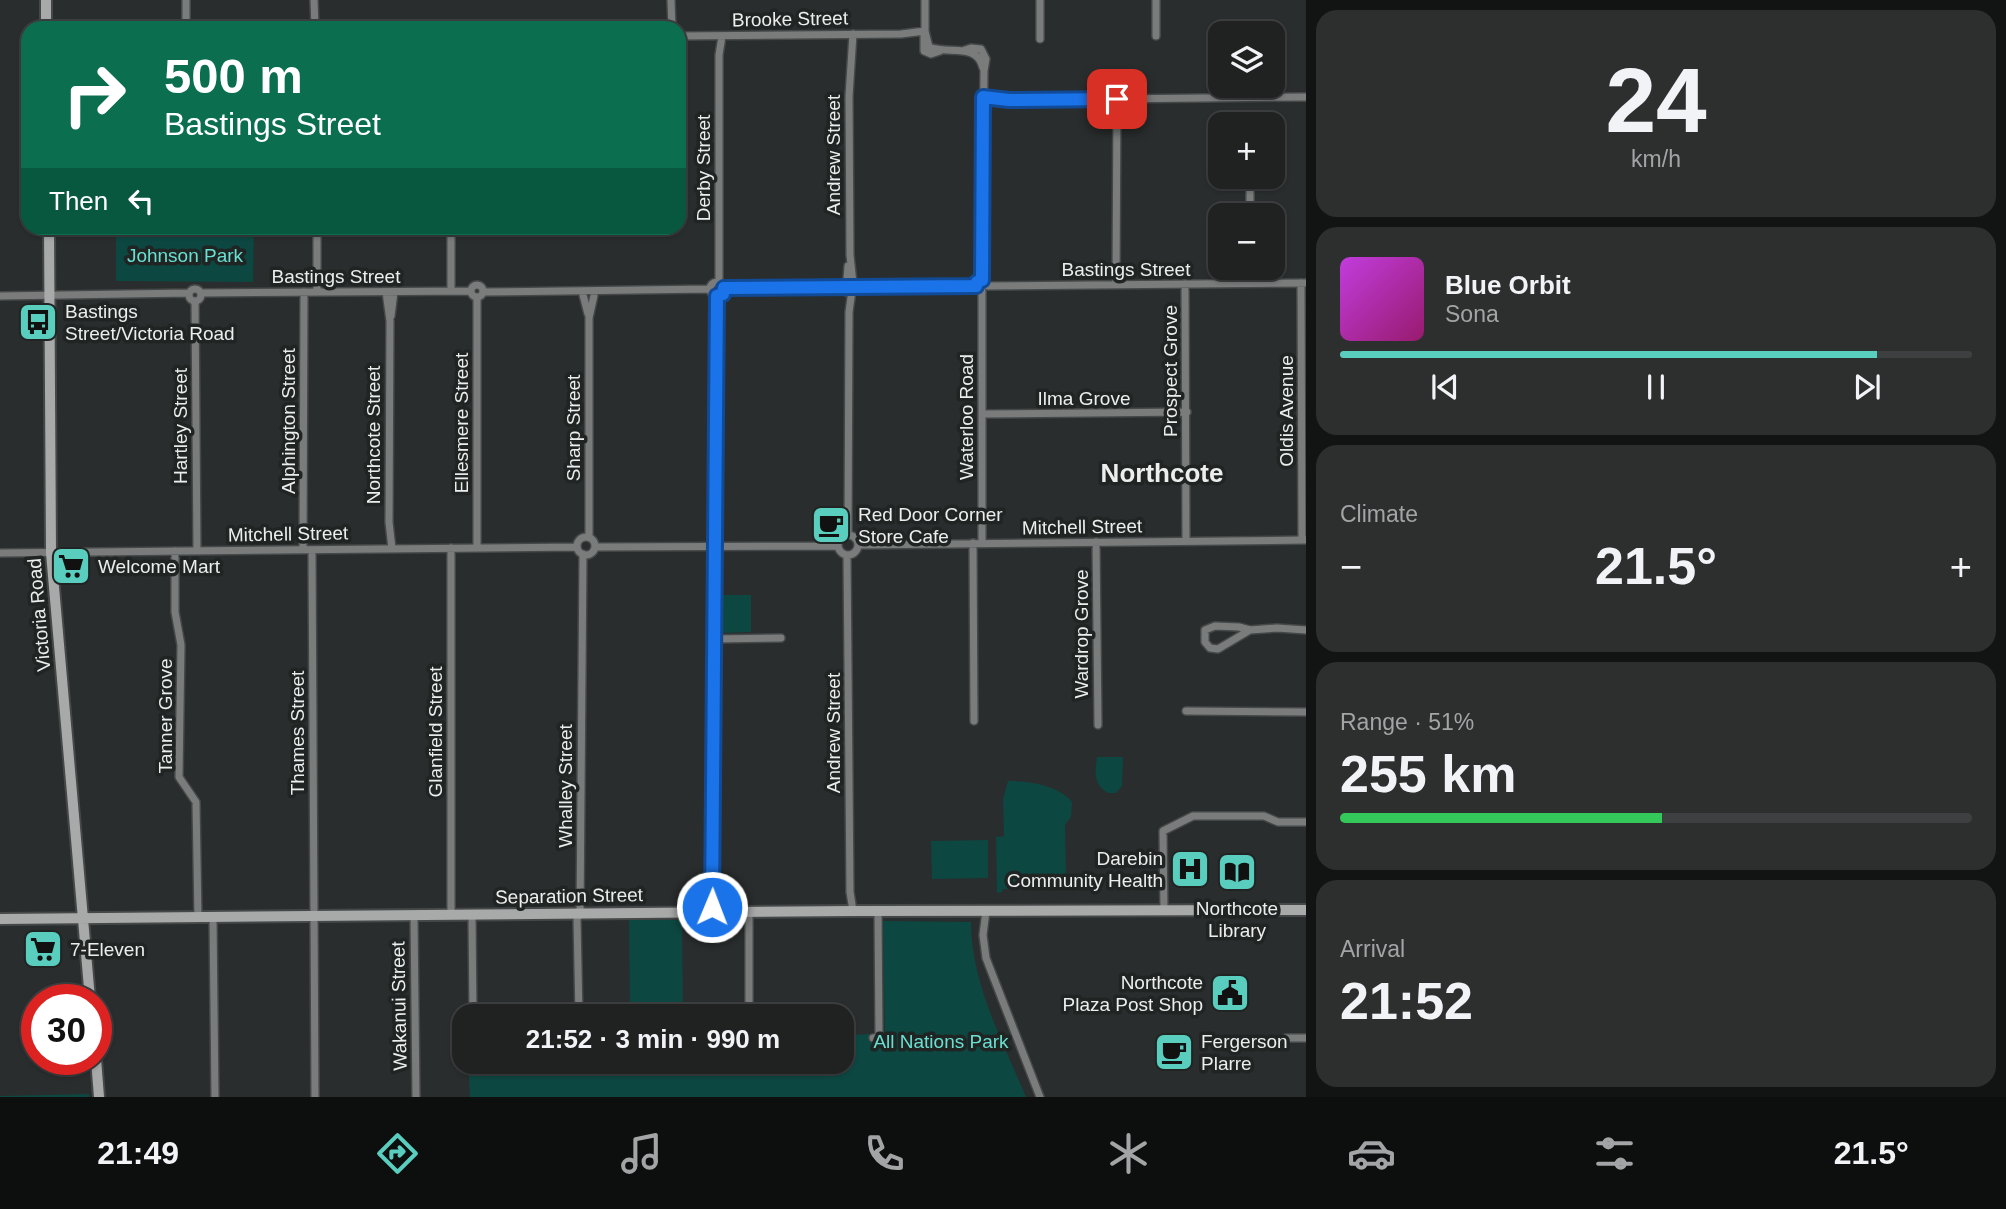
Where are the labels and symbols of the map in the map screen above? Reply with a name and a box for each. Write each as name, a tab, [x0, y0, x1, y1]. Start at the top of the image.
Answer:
street label: Brooke Street	[732, 7, 849, 31]
pin	[1087, 69, 1147, 129]
street label: Andrew Street	[823, 94, 844, 215]
street label: Derby Street	[693, 114, 714, 221]
park label: Johnson Park	[127, 245, 244, 266]
street label: Bastings Street	[1062, 259, 1191, 280]
street label: Bastings Street	[272, 266, 401, 287]
bus stop icon: Bastings Street/Victoria Road	[17, 301, 59, 343]
place label: Bastings Street/Victoria Road	[65, 301, 235, 344]
street label: Prospect Grove	[1160, 305, 1181, 437]
street label: Alphington Street	[278, 347, 299, 494]
street label: Ellesmere Street	[451, 352, 472, 493]
street label: Waterloo Road	[956, 354, 977, 480]
street label: Oldis Avenue	[1276, 355, 1297, 467]
street label: Northcote Street	[363, 365, 384, 504]
street label: Hartley Street	[170, 367, 191, 484]
street label: Sharp Street	[563, 374, 584, 481]
street label: Ilma Grove	[1038, 388, 1130, 409]
district label: Northcote	[1101, 458, 1223, 488]
cafe icon: Red Door Corner Store Cafe	[810, 504, 852, 546]
place label: Red Door Corner Store Cafe	[858, 504, 1003, 547]
street label: Mitchell Street	[1022, 515, 1143, 539]
street label: Mitchell Street	[228, 522, 349, 546]
supermarket icon: Welcome Mart	[50, 545, 92, 587]
place label: Welcome Mart	[98, 556, 221, 577]
street label: Victoria Road	[24, 557, 54, 673]
street label: Wardrop Grove	[1071, 569, 1092, 699]
street label: Tanner Grove	[155, 658, 176, 774]
street label: Glanfield Street	[425, 666, 446, 797]
street label: Thames Street	[287, 670, 308, 795]
street label: Andrew Street	[823, 672, 844, 793]
street label: Whalley Street	[555, 724, 576, 848]
place label: Darebin Community Health	[1007, 848, 1163, 891]
hospital icon: Darebin Community Health	[1169, 848, 1211, 890]
library icon: Northcote Library	[1216, 851, 1258, 893]
position arrow	[675, 870, 749, 944]
street label: Separation Street	[495, 884, 644, 908]
place label: Northcote Library	[1196, 898, 1278, 941]
supermarket icon: 7-Eleven	[22, 928, 64, 970]
place label: 7-Eleven	[70, 939, 145, 960]
street label: Wakanui Street	[387, 941, 411, 1071]
place label: Northcote Plaza Post Shop	[1063, 972, 1203, 1015]
public building icon: Northcote Plaza Post Shop	[1209, 972, 1251, 1014]
speed limit sign: 30	[21, 984, 112, 1075]
park label: All Nations Park	[873, 1031, 1009, 1052]
cafe icon: Fergerson Plarre	[1153, 1031, 1195, 1073]
place label: Fergerson Plarre	[1201, 1031, 1288, 1074]

